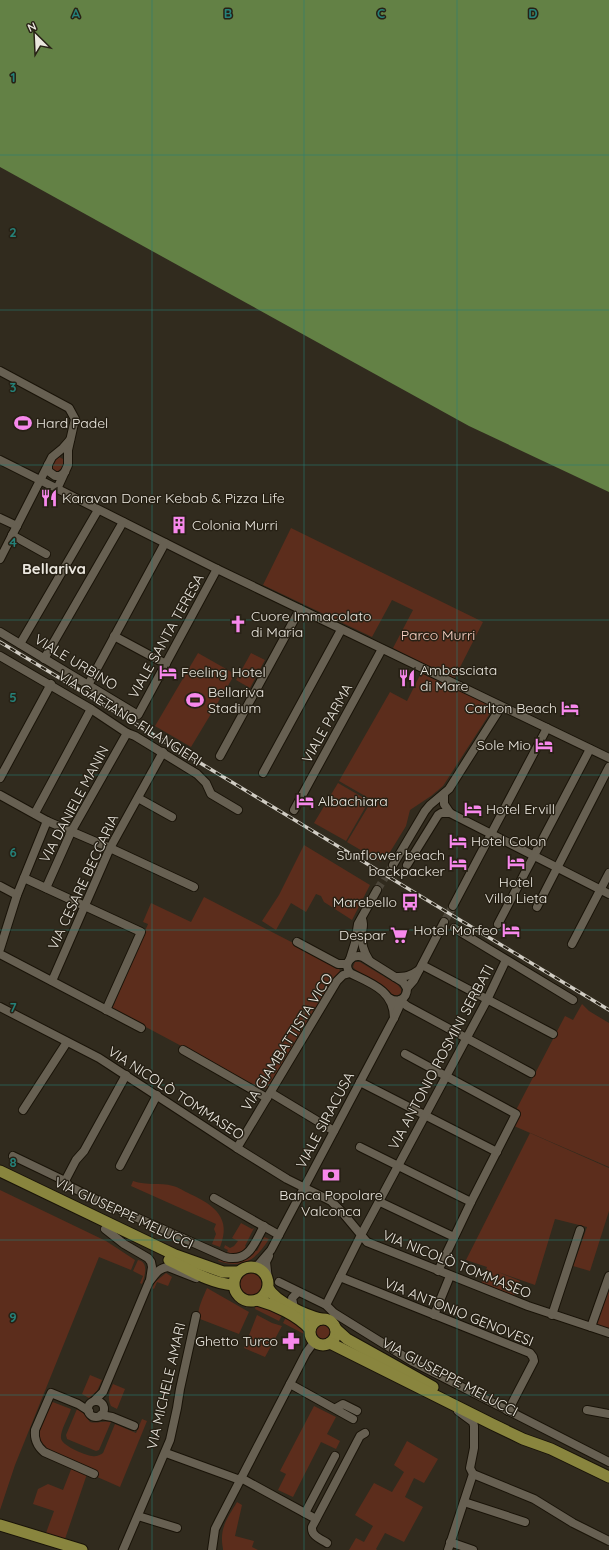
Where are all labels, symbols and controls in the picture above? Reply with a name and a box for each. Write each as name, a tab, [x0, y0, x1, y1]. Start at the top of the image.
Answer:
text: A	[72, 5, 81, 21]
text: B	[224, 5, 232, 21]
text: C	[377, 5, 385, 21]
text: D	[528, 5, 538, 21]
north arrow	[16, 16, 56, 56]
text: N	[25, 19, 38, 35]
text: 1	[10, 69, 16, 85]
text: 2	[9, 224, 17, 240]
text: 3	[10, 379, 17, 395]
sports icon: Hard Padel	[13, 413, 33, 433]
place label: Hard Padel	[36, 414, 108, 432]
restaurant icon: Karavan Doner Kebab & Pizza Life	[39, 488, 59, 508]
place label: Karavan Doner Kebab & Pizza Life	[62, 489, 285, 507]
building icon: Colonia Murri	[169, 515, 189, 535]
place label: Colonia Murri	[192, 516, 278, 534]
text: 4	[9, 534, 17, 550]
district label: Bellariva	[22, 559, 86, 578]
street label: VIALE SANTA TERESA	[124, 571, 208, 701]
place label: Cuore Immacolato di Maria	[251, 607, 371, 641]
church icon: Cuore Immacolato di Maria	[228, 614, 248, 634]
park label: Parco Murri	[401, 626, 475, 644]
street label: VIALE URBINO	[31, 630, 121, 694]
place label: Ambasciata di Mare	[420, 661, 497, 695]
hotel icon: Feeling Hotel	[158, 662, 178, 682]
place label: Feeling Hotel	[181, 663, 266, 681]
street label: VIA GAETANO FILANGIERI	[55, 666, 205, 770]
restaurant icon: Ambasciata di Mare	[397, 668, 417, 688]
street label: VIALE PARMA	[298, 680, 356, 766]
place label: Bellariva Stadium	[208, 683, 264, 717]
text: 5	[9, 689, 17, 705]
sports icon: Bellariva Stadium	[185, 690, 205, 710]
hotel icon: Carlton Beach	[560, 698, 580, 718]
place label: Carlton Beach	[465, 699, 557, 717]
hotel icon: Sole Mio	[534, 735, 554, 755]
place label: Sole Mio	[477, 736, 531, 754]
street label: VIA DANIELE MANIN	[36, 742, 112, 866]
hotel icon: Albachiara	[295, 791, 315, 811]
place label: Albachiara	[318, 792, 388, 810]
hotel icon: Hotel Ervill	[463, 799, 483, 819]
place label: Hotel Ervill	[486, 800, 555, 818]
street label: VIA CESARE BECCARIA	[44, 811, 122, 953]
hotel icon: Hotel Colon	[448, 831, 468, 851]
place label: Hotel Colon	[471, 832, 546, 850]
text: 6	[9, 844, 17, 860]
place label: Sunflower beach backpacker	[337, 846, 446, 880]
hotel icon: Hotel Villa Lieta	[506, 852, 526, 872]
hotel icon: Sunflower beach backpacker	[448, 853, 468, 873]
place label: Hotel Villa Lieta	[485, 873, 547, 907]
bus stop icon: Marebello	[400, 892, 420, 912]
place label: Marebello	[333, 893, 397, 911]
hotel icon: Hotel Morfeo	[501, 920, 521, 940]
place label: Hotel Morfeo	[414, 921, 498, 939]
supermarket icon: Despar	[389, 925, 409, 945]
place label: Despar	[339, 926, 387, 944]
street label: VIA ANTONIO ROSMINI SERBATI	[384, 961, 498, 1153]
street label: VIA GIAMBATTISTA VICO	[237, 970, 337, 1114]
text: 7	[9, 999, 17, 1015]
street label: VIA NICOLÒ TOMMASEO	[104, 1042, 248, 1144]
street label: VIALE SIRACUSA	[292, 1069, 358, 1171]
text: 8	[9, 1154, 17, 1170]
bank icon: Banca Popolare Valconca	[321, 1165, 341, 1185]
street label: VIA GIUSEPPE MELUCCI	[52, 1173, 196, 1253]
place label: Banca Popolare Valconca	[279, 1186, 383, 1220]
street label: VIA NICOLÒ TOMMASEO	[380, 1226, 534, 1302]
street label: VIA ANTONIO GENOVESI	[382, 1274, 536, 1350]
text: 9	[9, 1309, 17, 1325]
street label: VIA MICHELE AMARI	[143, 1321, 189, 1451]
pharmacy icon: Ghetto Turco	[281, 1331, 301, 1351]
place label: Ghetto Turco	[195, 1332, 278, 1350]
street label: VIA GIUSEPPE MELUCCI	[379, 1333, 521, 1421]

